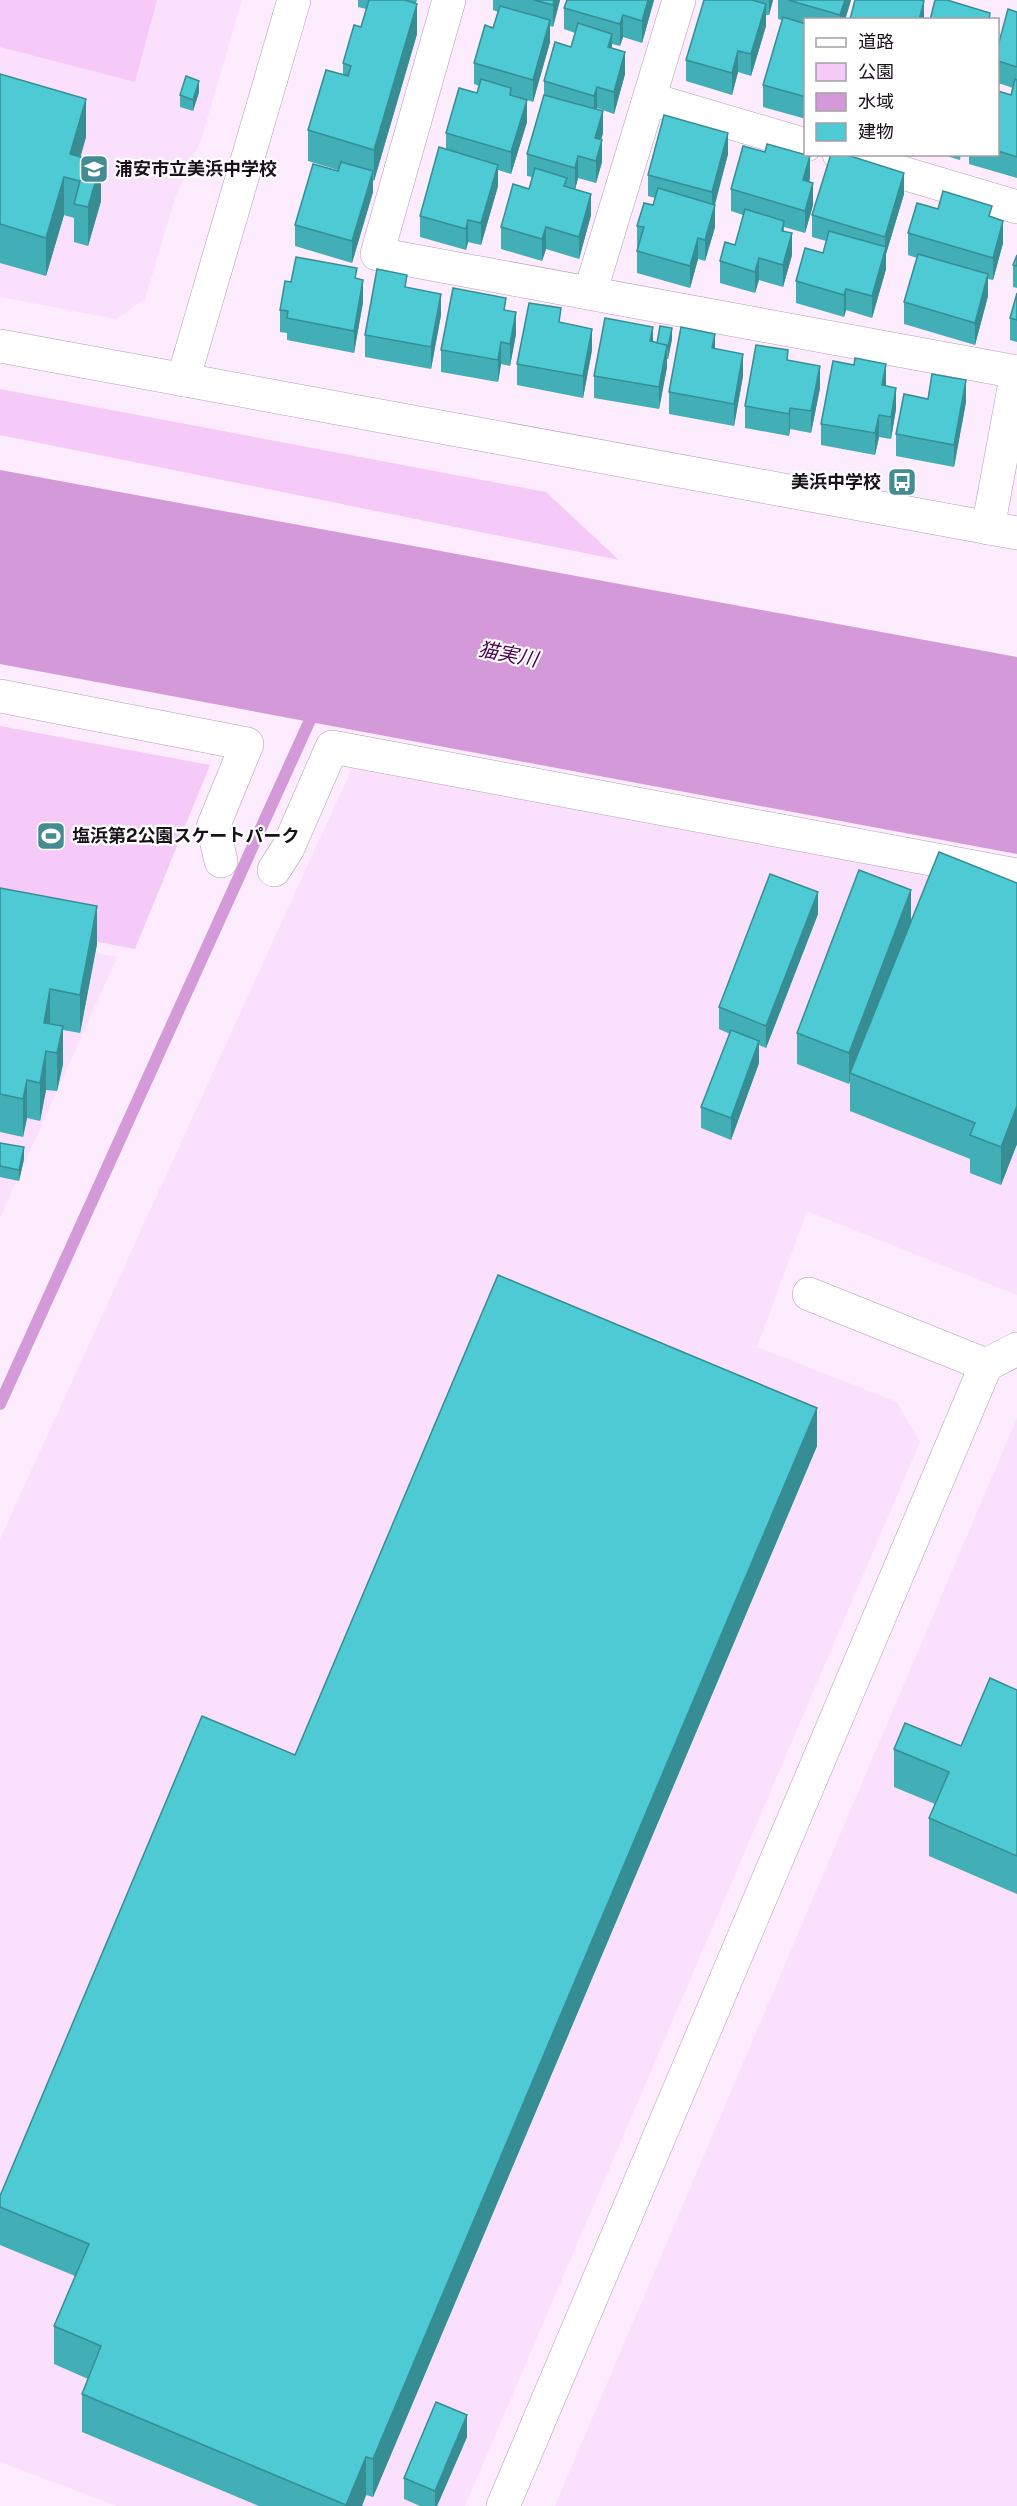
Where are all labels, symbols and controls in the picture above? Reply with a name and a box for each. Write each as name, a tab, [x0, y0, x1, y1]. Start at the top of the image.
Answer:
legend	[804, 18, 999, 156]
text: 道路	[858, 31, 894, 52]
text: 公園	[858, 61, 894, 82]
text: 水域	[858, 91, 894, 112]
text: 建物	[858, 121, 894, 142]
school or university icon: 浦安市立美浜中学校	[78, 153, 110, 185]
place label: 浦安市立美浜中学校	[115, 158, 277, 179]
bus stop icon: 美浜中学校	[886, 466, 918, 498]
place label: 美浜中学校	[791, 471, 881, 492]
water label: 猫実川	[476, 636, 542, 672]
sports icon: 塩浜第2公園スケートパーク	[35, 820, 67, 852]
place label: 塩浜第2公園スケートパーク	[72, 825, 299, 846]

